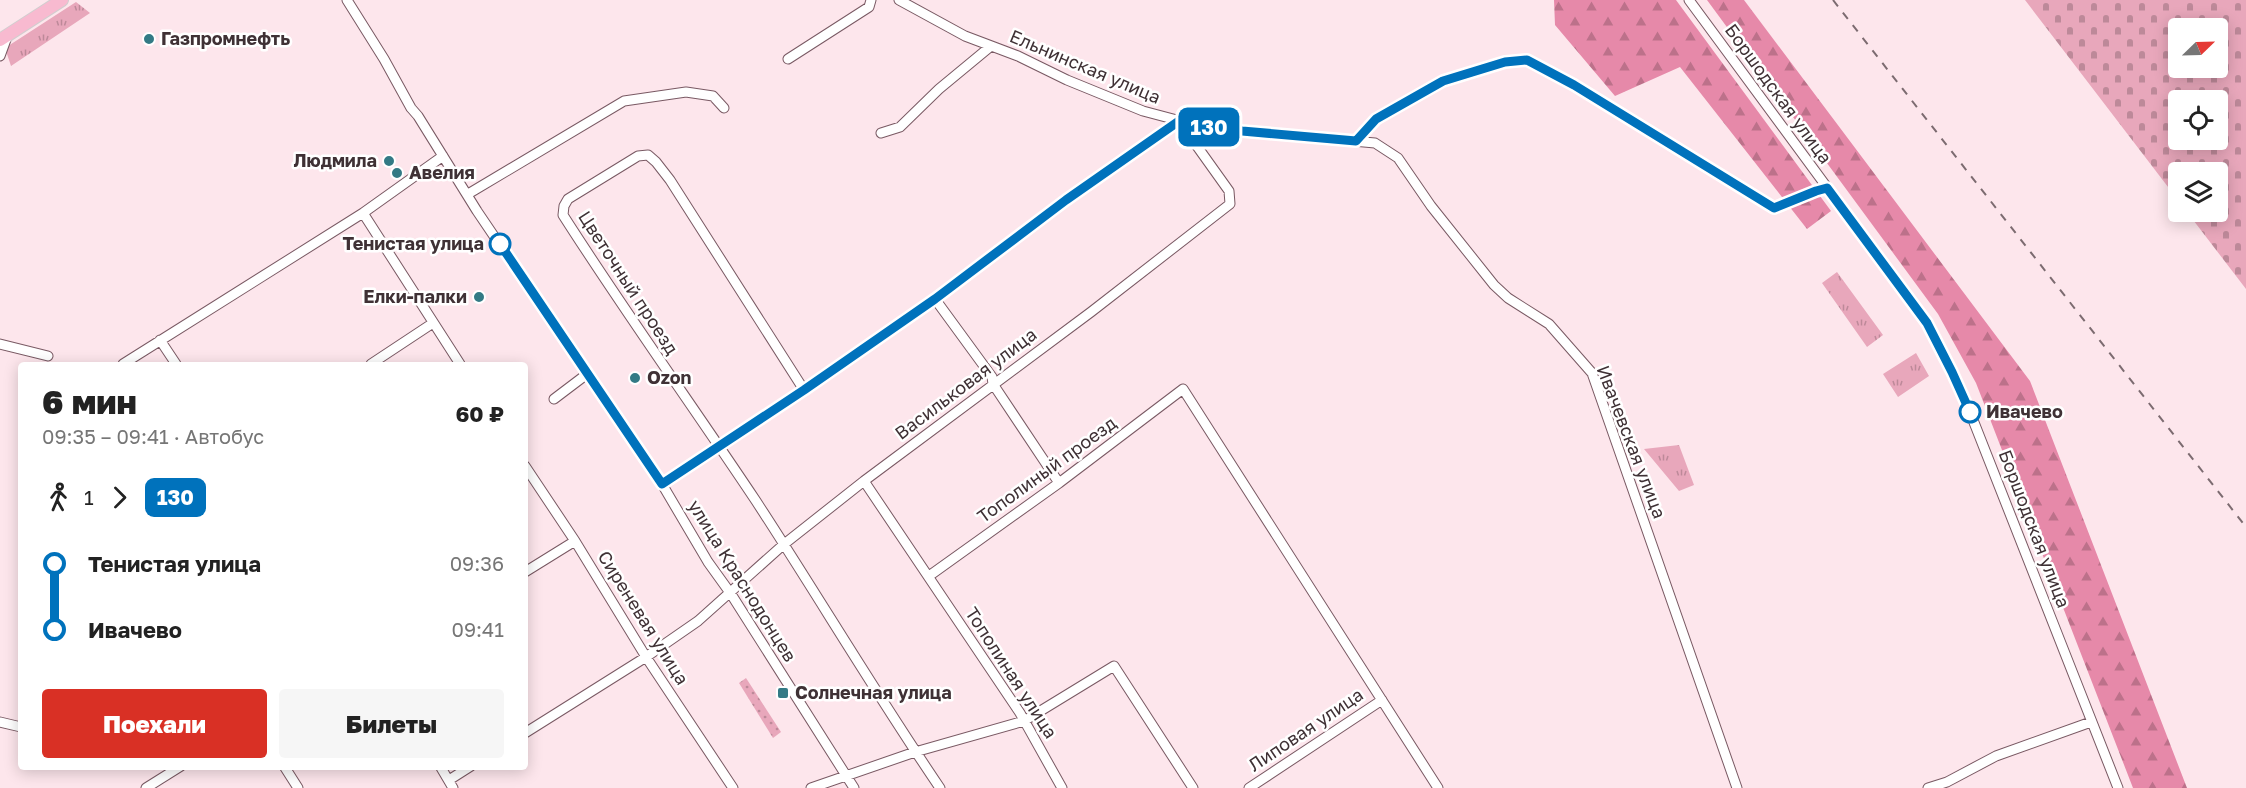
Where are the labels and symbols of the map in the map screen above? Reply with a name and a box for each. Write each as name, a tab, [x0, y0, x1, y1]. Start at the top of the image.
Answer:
north arrow	[2168, 18, 2228, 78]
street label: Боршодская улица	[1721, 19, 1837, 168]
street label: Ельнинская улица	[1007, 24, 1164, 108]
place label: Газпромнефть	[161, 27, 290, 49]
marker: Газпромнефть	[142, 32, 156, 46]
line badge: 130	[1174, 108, 1244, 146]
place label: Людмила	[293, 149, 377, 171]
marker: Людмила	[382, 154, 396, 168]
place label: Авелия	[409, 161, 475, 183]
marker: Авелия	[390, 166, 404, 180]
street label: Цветочный проезд	[574, 207, 684, 358]
place label: Тенистая улица	[342, 232, 484, 254]
marker: Тенистая улица	[489, 233, 511, 255]
place label: Елки-палки	[363, 285, 467, 307]
marker: Елки-палки	[472, 290, 486, 304]
street label: Васильковая улица	[890, 323, 1041, 444]
street label: Ивачевская улица	[1593, 362, 1671, 521]
place label: Ozon	[647, 366, 692, 388]
marker: Ozon	[628, 371, 642, 385]
place label: Ивачево	[1986, 400, 2063, 422]
marker: Ивачево	[1959, 401, 1981, 423]
street label: Тополиный проезд	[973, 411, 1120, 527]
street label: Боршодская улица	[1995, 446, 2075, 611]
street label: улица Краснодонцев	[684, 495, 802, 666]
street label: Сиреневая улица	[594, 546, 694, 689]
street label: Тополиная улица	[961, 603, 1062, 742]
place label: Солнечная улица	[795, 681, 952, 703]
street label: Липовая улица	[1244, 683, 1367, 776]
marker: Солнечная улица	[776, 686, 790, 700]

